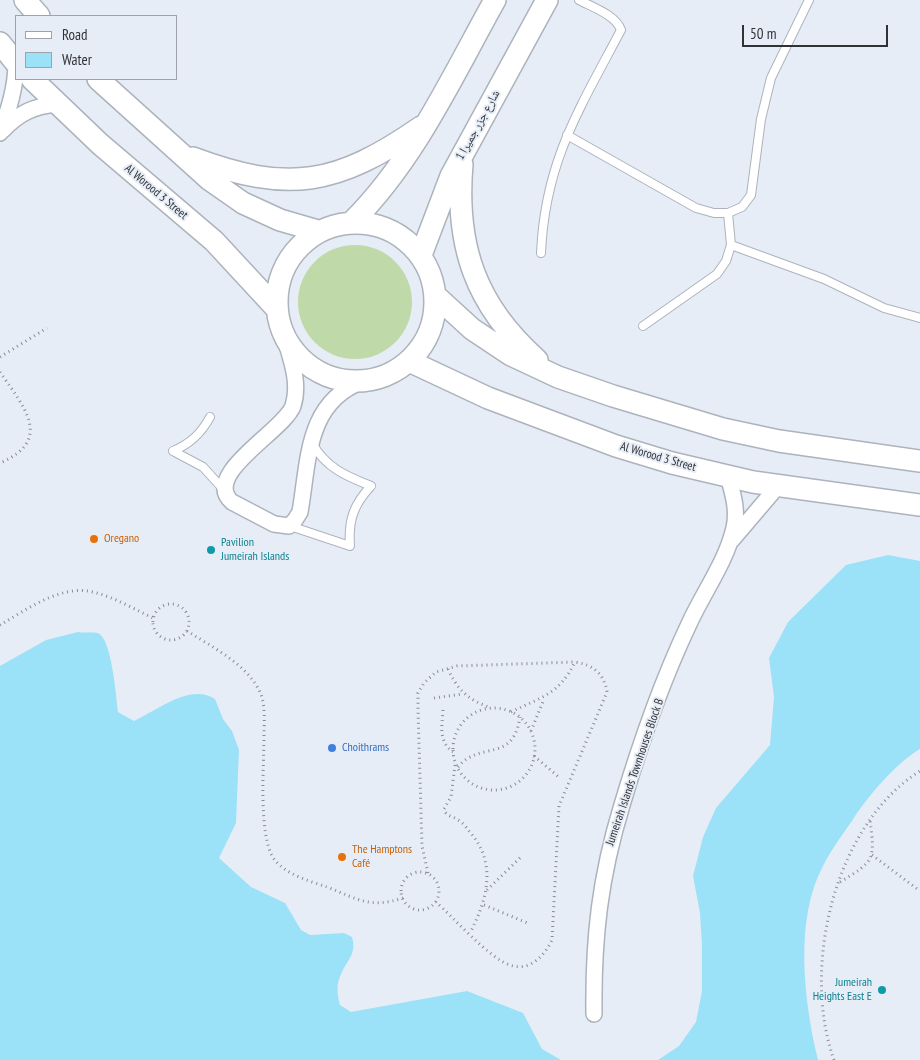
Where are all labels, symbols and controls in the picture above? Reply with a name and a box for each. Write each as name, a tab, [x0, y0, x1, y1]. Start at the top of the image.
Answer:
legend	[15, 15, 178, 80]
scale bar	[745, 15, 891, 47]
text: 50 m	[750, 24, 776, 43]
text: Road	[62, 25, 88, 44]
text: Water	[62, 50, 92, 69]
street label: شارع جزر جميرا 1	[453, 88, 503, 162]
street label: Al Worood 3 Street	[121, 161, 191, 223]
street label: Al Worood 3 Street	[619, 439, 697, 475]
place label: Oregano	[104, 532, 139, 546]
marker: Oregano	[88, 533, 100, 545]
place label: Pavilion Jumeirah Islands	[221, 536, 289, 564]
marker: Pavilion Jumeirah Islands	[205, 544, 217, 556]
street label: Jumeirah Islands Townhouses Block B	[603, 697, 667, 847]
place label: Choithrams	[342, 741, 389, 755]
marker: Choithrams	[326, 742, 338, 754]
place label: The Hamptons Café	[352, 843, 412, 871]
marker: The Hamptons Café	[336, 851, 348, 863]
place label: Jumeirah Heights East E	[813, 976, 872, 1004]
marker: Jumeirah Heights East E	[876, 984, 888, 996]

